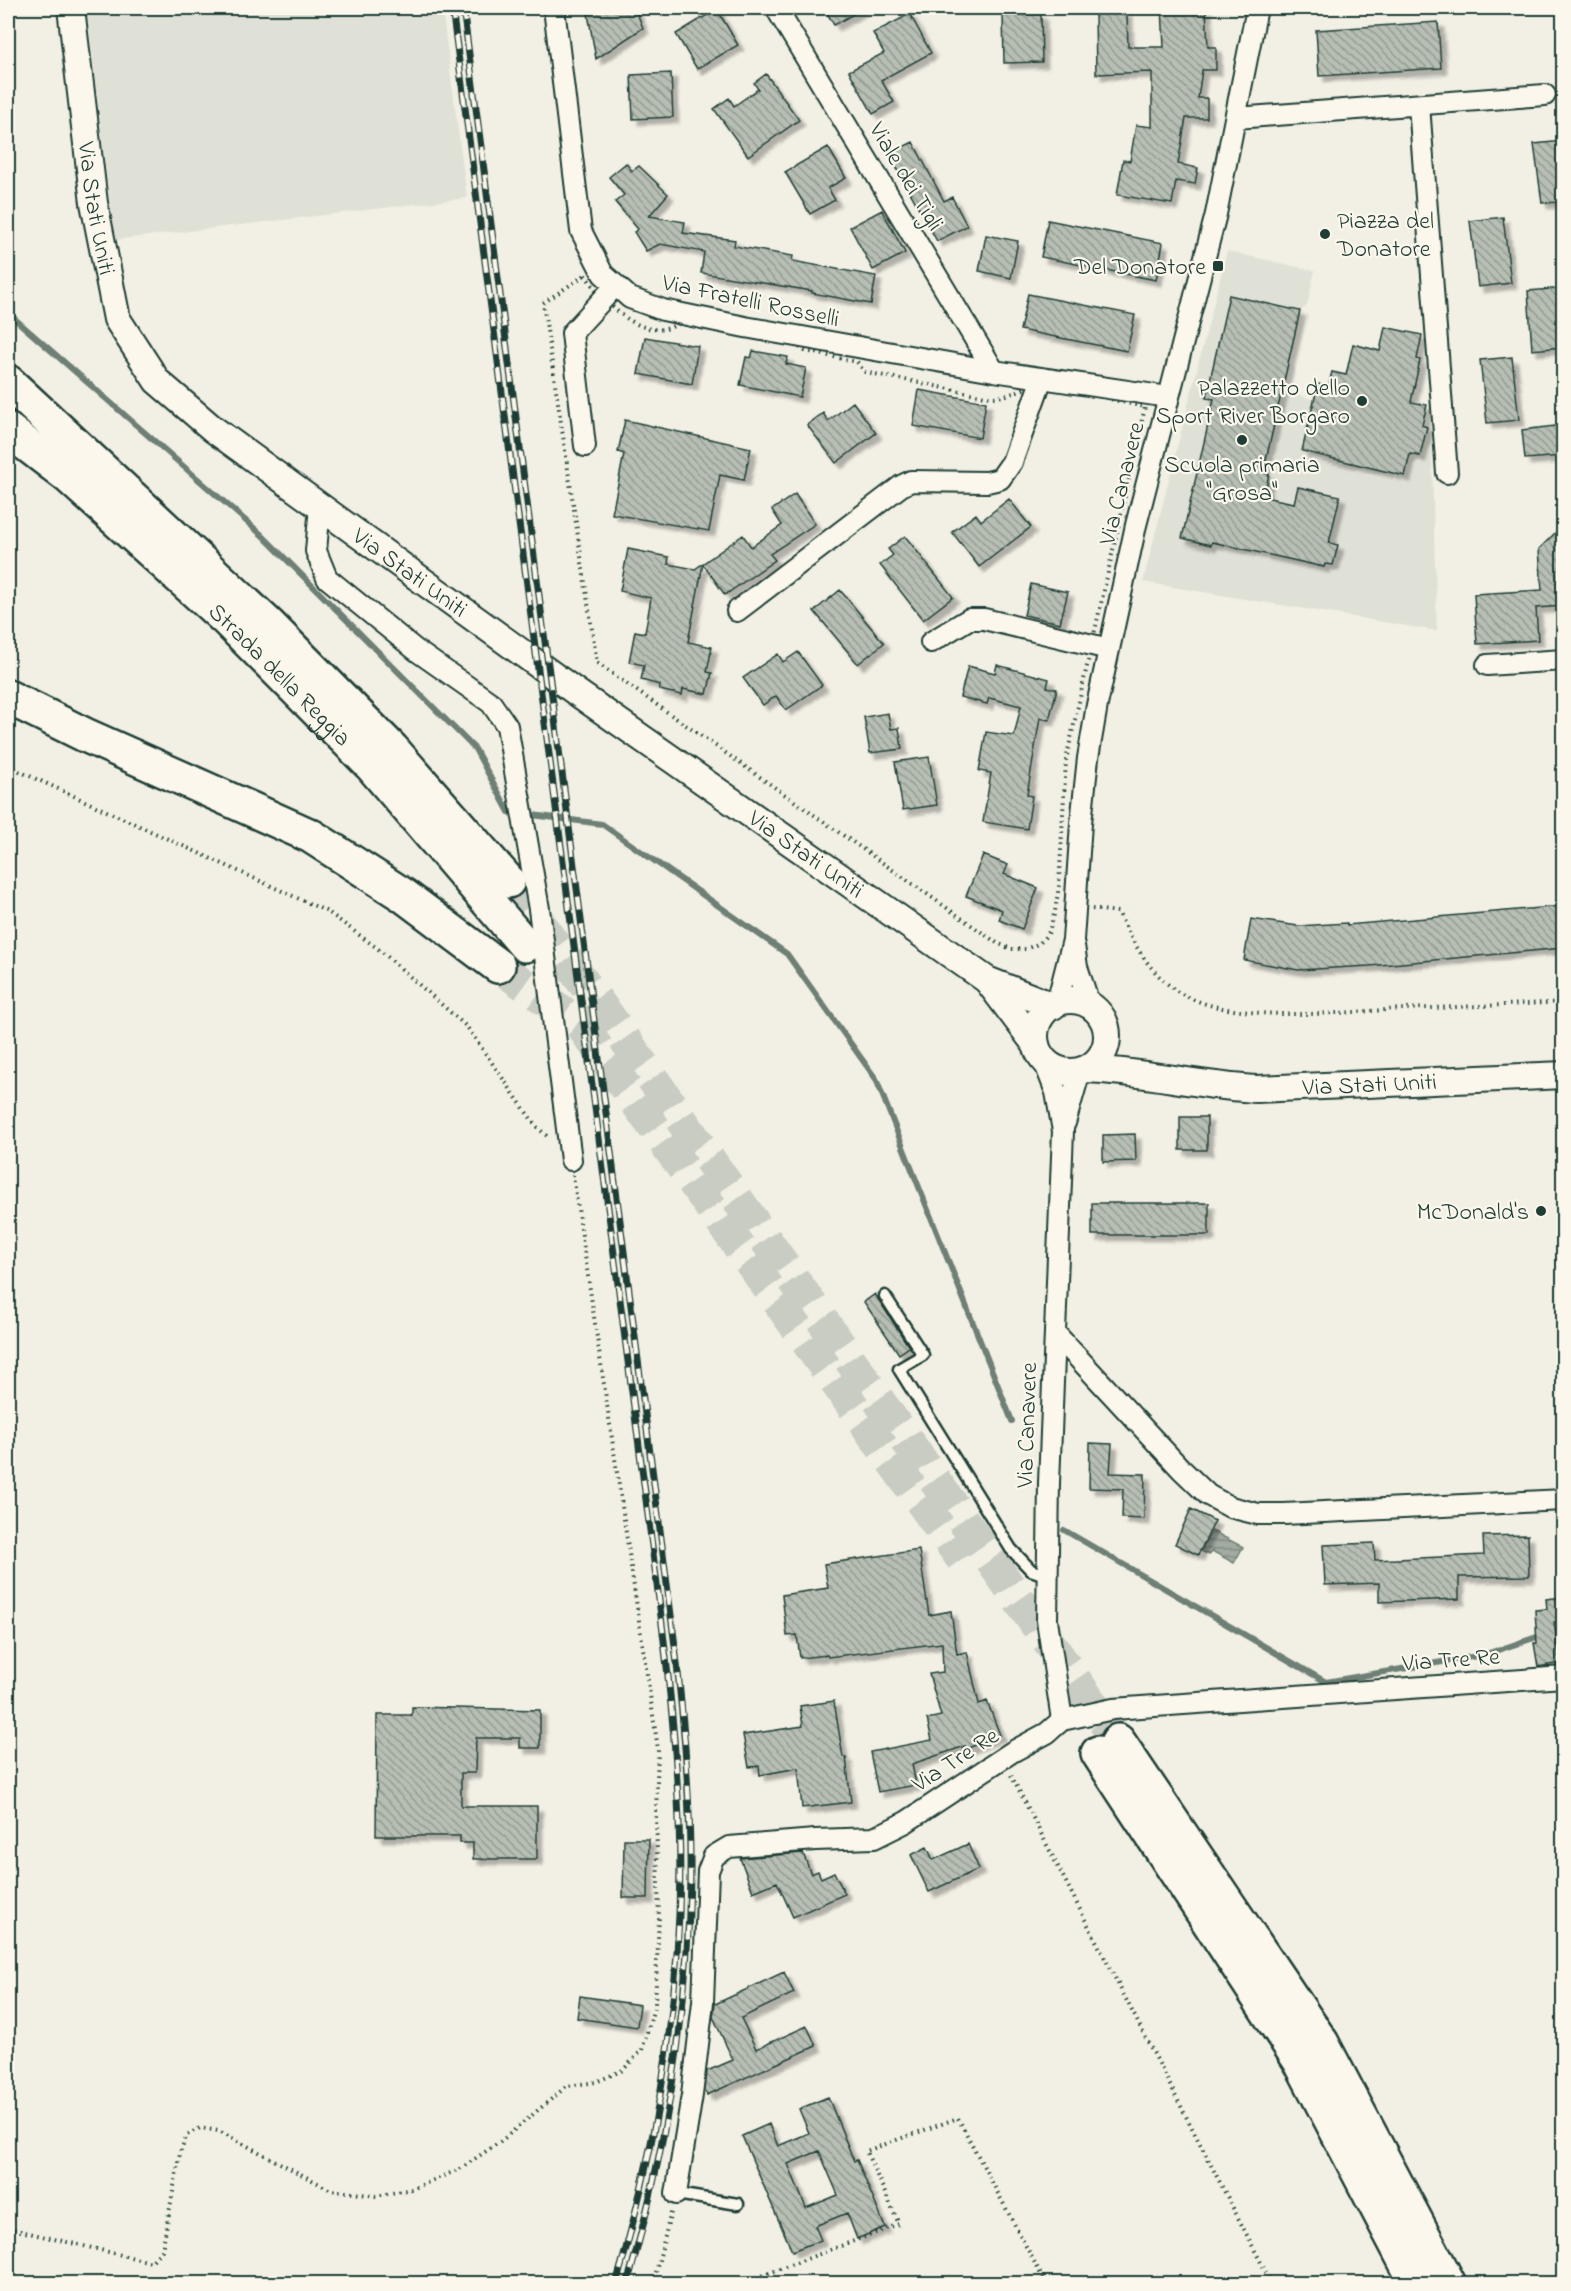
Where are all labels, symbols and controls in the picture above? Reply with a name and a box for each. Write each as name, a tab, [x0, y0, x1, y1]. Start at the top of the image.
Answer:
street label: Viale dei Tigli	[858, 115, 951, 238]
street label: Via Stati Uniti	[67, 139, 123, 278]
place label: Piazza del Donatore	[1336, 205, 1434, 268]
marker: Piazza del Donatore	[1318, 227, 1332, 241]
place label: Del Donatore	[1073, 251, 1206, 286]
marker: Del Donatore	[1211, 259, 1225, 273]
street label: Via Fratelli Rosselli	[658, 266, 842, 338]
place label: Palazzetto dello Sport River Borgaro	[1156, 372, 1350, 435]
marker: Palazzetto dello Sport River Borgaro	[1355, 394, 1369, 408]
street label: Via Canavere	[1091, 418, 1156, 550]
marker: Scuola primaria "Grosa"	[1235, 433, 1249, 447]
place label: Scuola primaria "Grosa"	[1164, 449, 1320, 512]
street label: Via Stati Uniti	[344, 520, 474, 628]
street label: Strada della Reggia	[199, 596, 358, 756]
street label: Via Stati Uniti	[739, 802, 870, 909]
street label: Via Stati Uniti	[1301, 1066, 1438, 1107]
place label: McDonald's	[1417, 1196, 1529, 1231]
marker: McDonald's	[1534, 1204, 1548, 1218]
street label: Via Canavere	[1009, 1361, 1048, 1489]
street label: Via Tre Re	[1400, 1641, 1501, 1682]
street label: Via Tre Re	[905, 1720, 1007, 1803]

